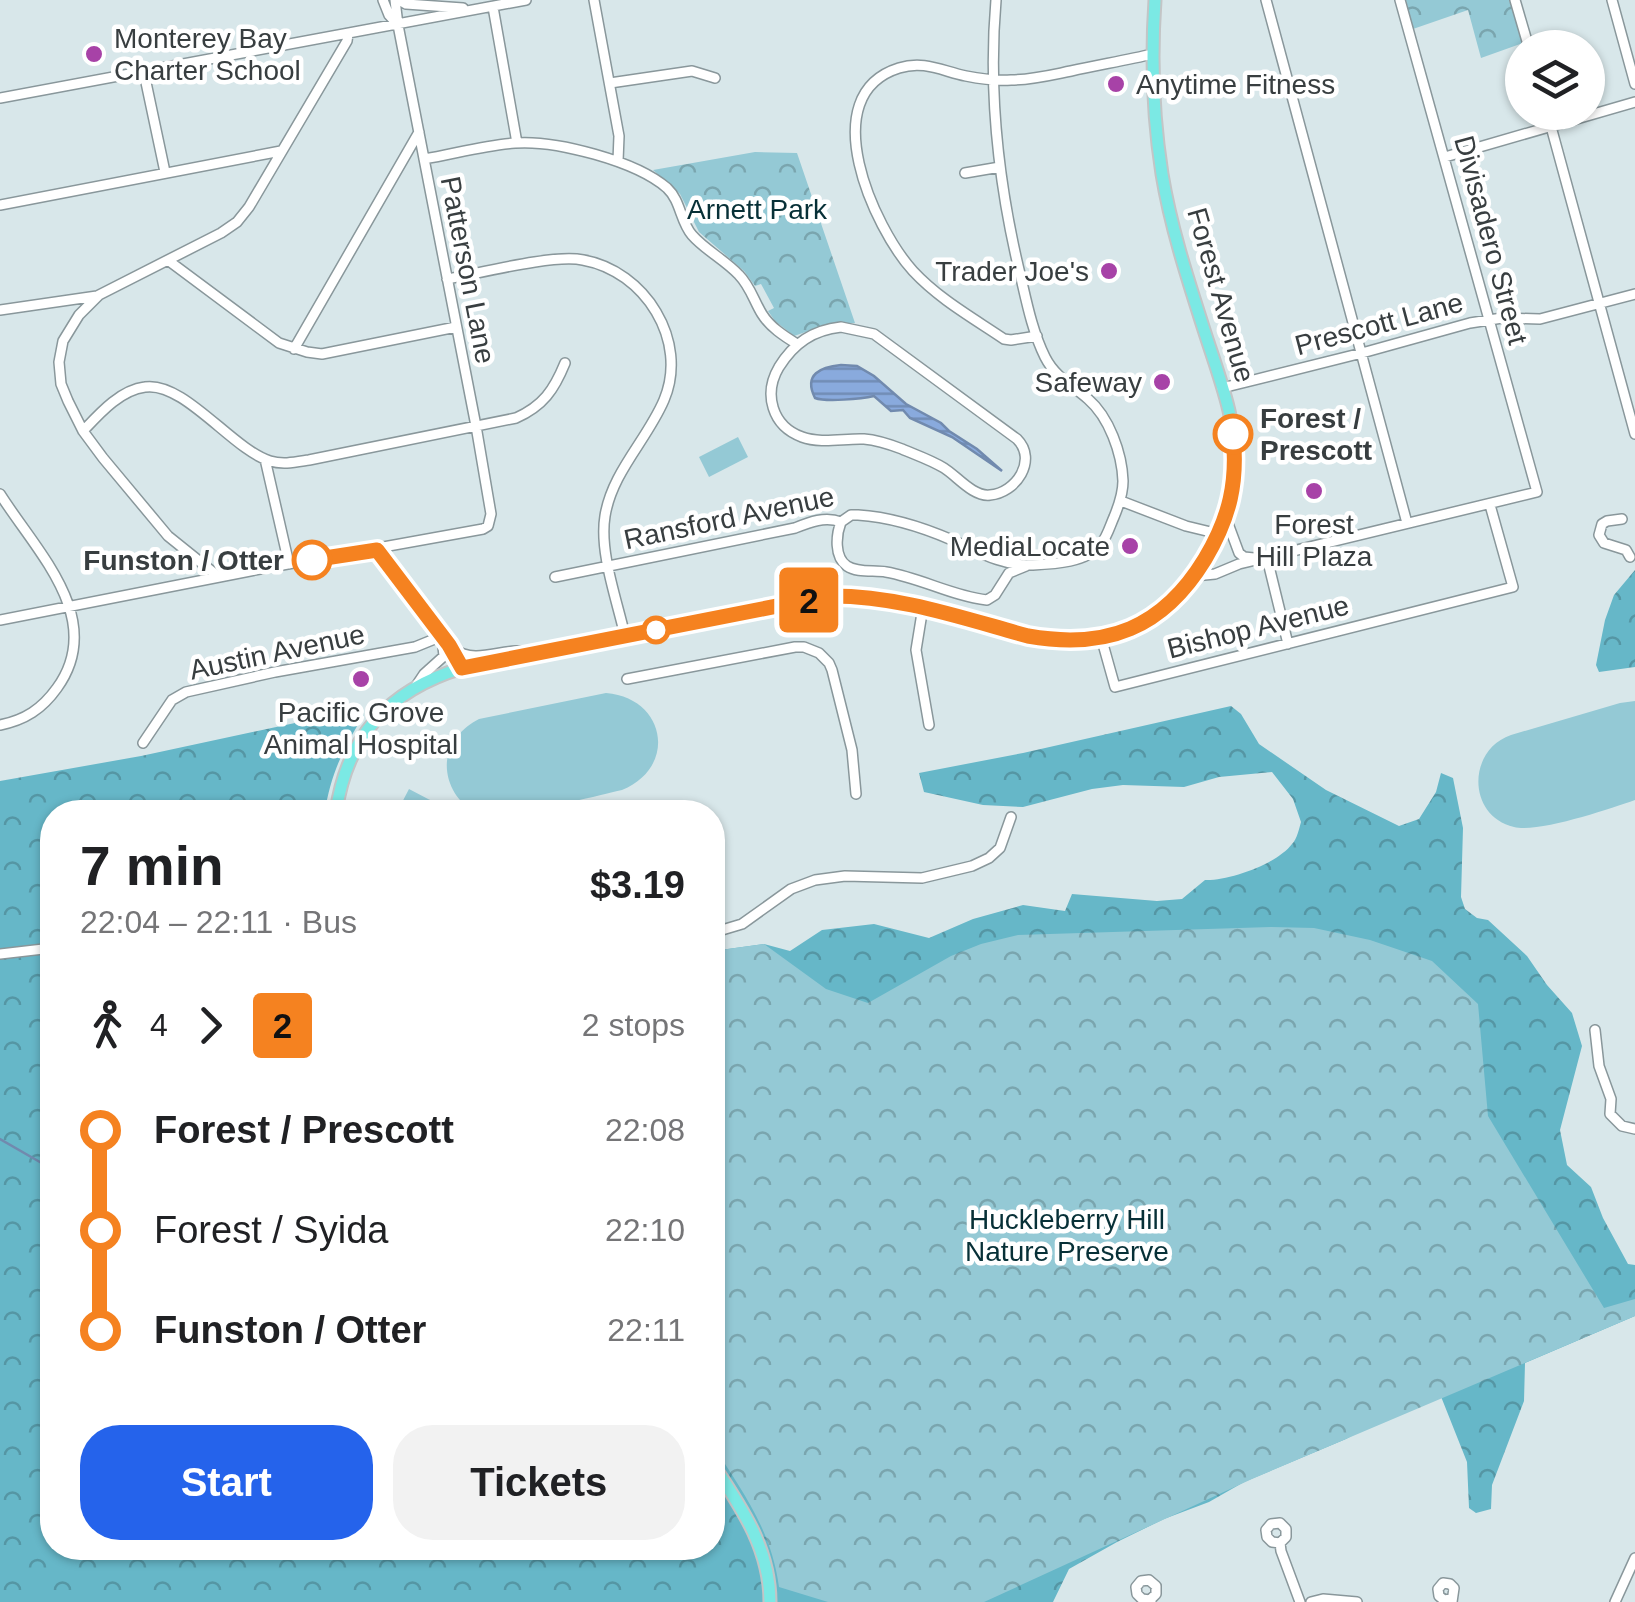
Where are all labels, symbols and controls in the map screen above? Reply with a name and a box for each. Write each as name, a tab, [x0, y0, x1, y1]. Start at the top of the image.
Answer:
place label: Monterey Bay Charter School	[114, 23, 301, 86]
map controls	[1505, 30, 1605, 130]
button: layers	[1505, 30, 1605, 130]
marker: Monterey Bay Charter School	[83, 43, 105, 65]
place label: Anytime Fitness	[1136, 69, 1335, 100]
marker: Anytime Fitness	[1105, 73, 1127, 95]
street label: Divisadero Street	[1448, 132, 1534, 348]
street label: Patterson Lane	[435, 174, 501, 366]
park label: Arnett Park	[687, 194, 828, 225]
street label: Forest Avenue	[1181, 204, 1261, 386]
place label: Trader Joe's	[935, 256, 1089, 287]
marker: Trader Joe's	[1098, 260, 1120, 282]
street label: Prescott Lane	[1292, 287, 1466, 361]
place label: Safeway	[1035, 367, 1142, 398]
marker: Safeway	[1151, 371, 1173, 393]
place label: Forest / Prescott	[1260, 403, 1372, 466]
marker: Forest / Prescott	[1214, 415, 1252, 453]
marker: Forest Hill Plaza	[1303, 480, 1325, 502]
street label: Ransford Avenue	[621, 481, 837, 555]
place label: Forest Hill Plaza	[1256, 509, 1373, 572]
place label: MediaLocate	[950, 531, 1110, 562]
marker: MediaLocate	[1119, 535, 1141, 557]
marker: Funston / Otter	[293, 541, 331, 579]
place label: Funston / Otter	[83, 545, 284, 576]
line badge: 2	[776, 568, 842, 632]
text: 2	[799, 581, 819, 620]
street label: Bishop Avenue	[1164, 589, 1352, 665]
unlabelled marker	[643, 617, 669, 643]
street label: Austin Avenue	[186, 618, 368, 686]
marker: Pacific Grove Animal Hospital	[350, 668, 372, 690]
place label: Pacific Grove Animal Hospital	[264, 697, 458, 760]
text: 7 min	[80, 835, 224, 897]
text: $3.19	[590, 864, 685, 906]
text: 22:04 – 22:11 · Bus	[80, 904, 357, 940]
icon: walk	[80, 998, 135, 1053]
icon: forward	[183, 998, 238, 1053]
text: 2	[273, 1006, 292, 1045]
text: 4	[150, 1007, 168, 1043]
text: 2 stops	[582, 1007, 685, 1043]
text: Forest / Prescott	[154, 1109, 454, 1151]
text: 22:08	[605, 1112, 685, 1148]
park label: Huckleberry Hill Nature Preserve	[965, 1204, 1169, 1267]
text: Forest / Syida	[154, 1209, 388, 1251]
text: 22:10	[605, 1212, 685, 1248]
text: Funston / Otter	[154, 1309, 426, 1351]
text: 22:11	[607, 1312, 685, 1348]
button: Start	[80, 1425, 373, 1540]
button: Tickets	[393, 1425, 685, 1540]

